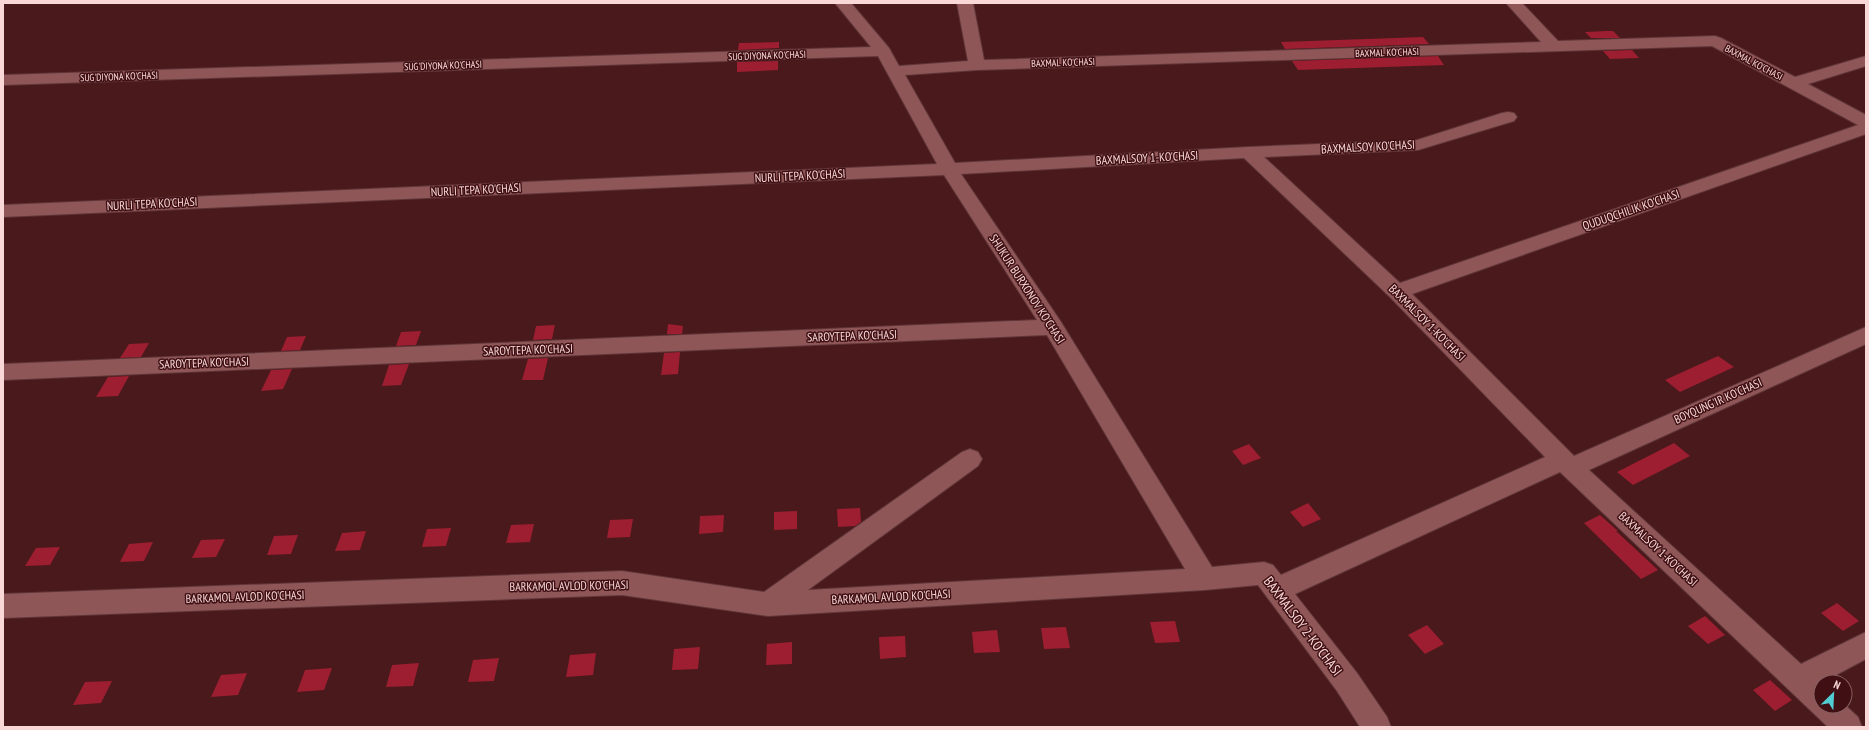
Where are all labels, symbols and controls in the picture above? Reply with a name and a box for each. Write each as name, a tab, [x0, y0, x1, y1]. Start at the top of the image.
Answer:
street label: BAXMAL KO'CHASI	[1723, 42, 1785, 83]
street label: BAXMAL KO'CHASI	[1355, 45, 1419, 60]
street label: SUG'DIYONA KO'CHASI	[728, 48, 806, 63]
street label: BAXMAL KO'CHASI	[1031, 55, 1095, 70]
street label: SUG'DIYONA KO'CHASI	[404, 58, 482, 73]
street label: SUG'DIYONA KO'CHASI	[80, 69, 158, 84]
street label: BAХMALSOY KO'CHASI	[1321, 137, 1415, 156]
street label: BAXMALSOY 1-KO'CHASI	[1095, 147, 1199, 168]
street label: NURLI TEPA KO'CHASI	[754, 166, 846, 185]
street label: NURLI TEPA KO'CHASI	[430, 180, 522, 199]
street label: QUDUQCHILIK KO'CHASI	[1580, 186, 1681, 233]
street label: NURLI TEPA KO'CHASI	[106, 194, 198, 213]
street label: SHUKUR BURXONOV KO'CHASI	[986, 231, 1068, 346]
street label: BAXMALSOY 1-KO'CHASI	[1386, 281, 1469, 364]
street label: SAROYTEPA KO'CHASI	[807, 326, 897, 345]
street label: SAROYTEPA KO'CHASI	[483, 340, 573, 359]
street label: SAROYTEPA KO'CHASI	[159, 353, 249, 372]
street label: BOYQUNG'IR KO'CHASI	[1672, 374, 1764, 427]
street label: BAXMALSOY 1-KO'CHASI	[1616, 508, 1701, 589]
street label: BAXMALSOY 2-KO'CHASI	[1260, 573, 1346, 679]
street label: BARKAMOL AVLOD KO'CHASI	[509, 577, 629, 594]
street label: BARKAMOL AVLOD KO'CHASI	[831, 586, 951, 607]
street label: BARKAMOL AVLOD KO'CHASI	[185, 587, 305, 606]
north arrow	[1813, 674, 1853, 714]
text: N	[1832, 677, 1843, 692]

